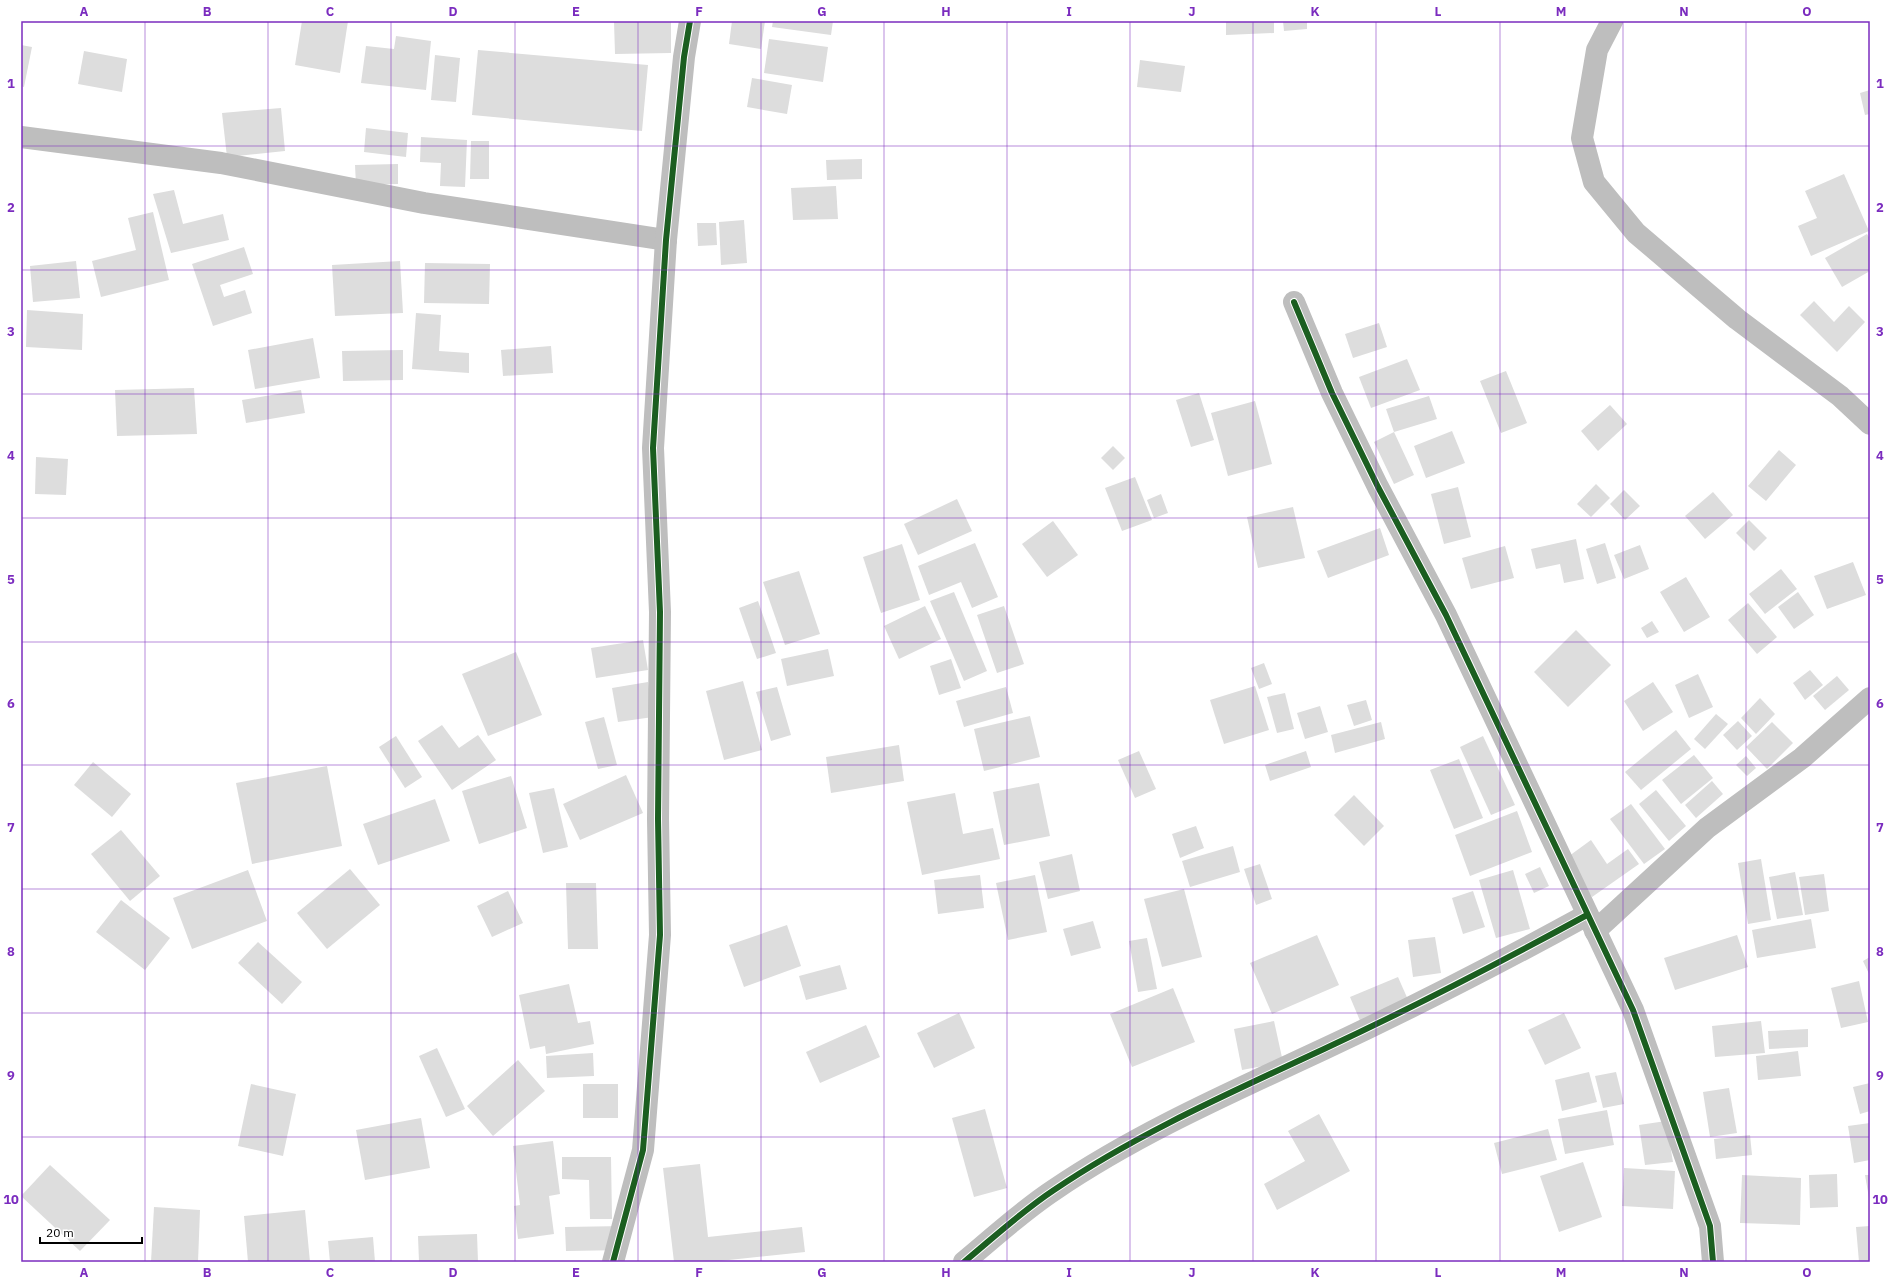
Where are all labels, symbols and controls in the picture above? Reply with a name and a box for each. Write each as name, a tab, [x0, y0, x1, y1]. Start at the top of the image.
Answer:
text: A	[80, 3, 89, 20]
text: B	[203, 3, 212, 20]
text: C	[326, 3, 335, 20]
text: D	[448, 3, 458, 20]
text: E	[572, 3, 580, 20]
text: F	[695, 3, 703, 20]
text: G	[817, 3, 827, 20]
text: H	[941, 3, 951, 20]
text: I	[1066, 3, 1072, 20]
text: J	[1188, 3, 1196, 20]
text: K	[1310, 3, 1320, 20]
text: L	[1435, 3, 1442, 20]
text: M	[1556, 3, 1566, 20]
text: N	[1679, 3, 1689, 20]
text: O	[1802, 3, 1812, 20]
text: 1	[7, 75, 15, 92]
text: 1	[1876, 75, 1884, 92]
text: 2	[7, 199, 15, 216]
text: 2	[1876, 199, 1884, 216]
text: 3	[7, 323, 15, 340]
text: 3	[1876, 323, 1884, 340]
text: 4	[7, 447, 15, 464]
text: 4	[1876, 447, 1884, 464]
text: 5	[7, 571, 15, 588]
text: 5	[1876, 571, 1884, 588]
text: 6	[7, 695, 15, 712]
text: 6	[1876, 695, 1884, 712]
text: 7	[7, 819, 15, 836]
text: 7	[1876, 819, 1884, 836]
text: 8	[7, 943, 15, 960]
text: 8	[1876, 943, 1884, 960]
text: 9	[7, 1067, 15, 1084]
text: 9	[1876, 1067, 1884, 1084]
text: 10	[3, 1191, 19, 1208]
text: 10	[1872, 1191, 1888, 1208]
scale bar	[40, 1219, 142, 1245]
text: 20 m	[46, 1225, 74, 1240]
text: A	[80, 1264, 89, 1281]
text: B	[203, 1264, 212, 1281]
text: C	[326, 1264, 335, 1281]
text: D	[448, 1264, 458, 1281]
text: E	[572, 1264, 580, 1281]
text: F	[695, 1264, 703, 1281]
text: G	[817, 1264, 827, 1281]
text: H	[941, 1264, 951, 1281]
text: I	[1066, 1264, 1072, 1281]
text: J	[1188, 1264, 1196, 1281]
text: K	[1310, 1264, 1320, 1281]
text: L	[1435, 1264, 1442, 1281]
text: M	[1556, 1264, 1566, 1281]
text: N	[1679, 1264, 1689, 1281]
text: O	[1802, 1264, 1812, 1281]

